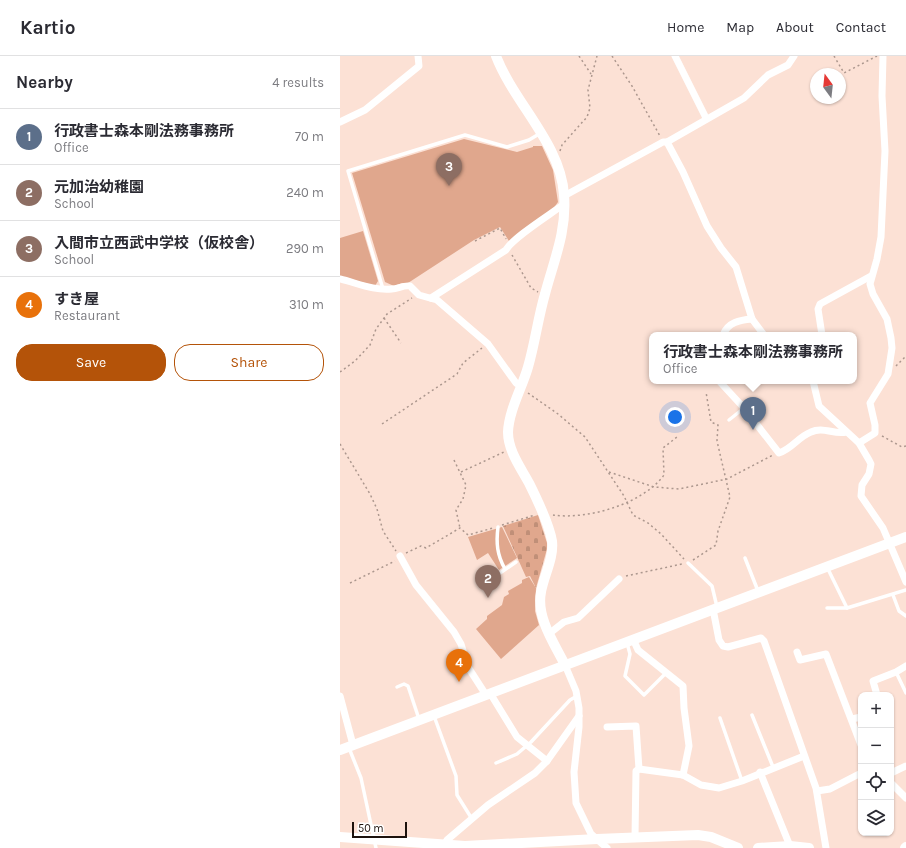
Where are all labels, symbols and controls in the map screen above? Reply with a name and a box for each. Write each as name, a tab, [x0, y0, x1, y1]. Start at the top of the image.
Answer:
text: Kartio	[20, 17, 75, 39]
text: Home	[667, 19, 704, 36]
text: Map	[726, 19, 754, 36]
text: About	[776, 19, 814, 36]
text: Contact	[836, 19, 886, 36]
north arrow	[810, 68, 846, 104]
text: Nearby	[16, 72, 73, 92]
text: 4 results	[272, 75, 324, 90]
text: 行政書士森本剛法務事務所	[54, 122, 234, 140]
text: 1	[27, 129, 31, 144]
text: 70 m	[295, 129, 324, 144]
text: Office	[54, 140, 89, 155]
pin: 3	[436, 153, 462, 186]
text: 元加治幼稚園	[54, 178, 144, 196]
text: 2	[25, 185, 33, 200]
text: 240 m	[286, 185, 324, 200]
text: School	[54, 196, 94, 211]
text: 入間市立西武中学校（仮校舎）	[54, 234, 264, 252]
text: 3	[25, 241, 33, 256]
text: 290 m	[286, 241, 324, 256]
text: School	[54, 252, 94, 267]
text: すき屋	[54, 290, 99, 308]
text: 4	[25, 297, 33, 312]
text: 310 m	[289, 297, 324, 312]
text: Restaurant	[54, 308, 120, 323]
popup	[649, 332, 857, 384]
text: 行政書士森本剛法務事務所	[663, 343, 843, 361]
button: Save	[16, 344, 166, 381]
button: Share	[174, 344, 324, 381]
text: Office	[663, 361, 698, 376]
pin: 1	[740, 397, 766, 430]
your location	[665, 407, 685, 427]
pin: 2	[475, 565, 501, 598]
pin: 4	[446, 649, 472, 682]
map controls	[858, 692, 894, 836]
button: +	[858, 692, 894, 728]
button: −	[858, 728, 894, 764]
button: locate	[858, 764, 894, 800]
button: layers	[858, 800, 894, 836]
scale bar	[352, 820, 407, 839]
text: 50 m	[358, 822, 384, 835]

